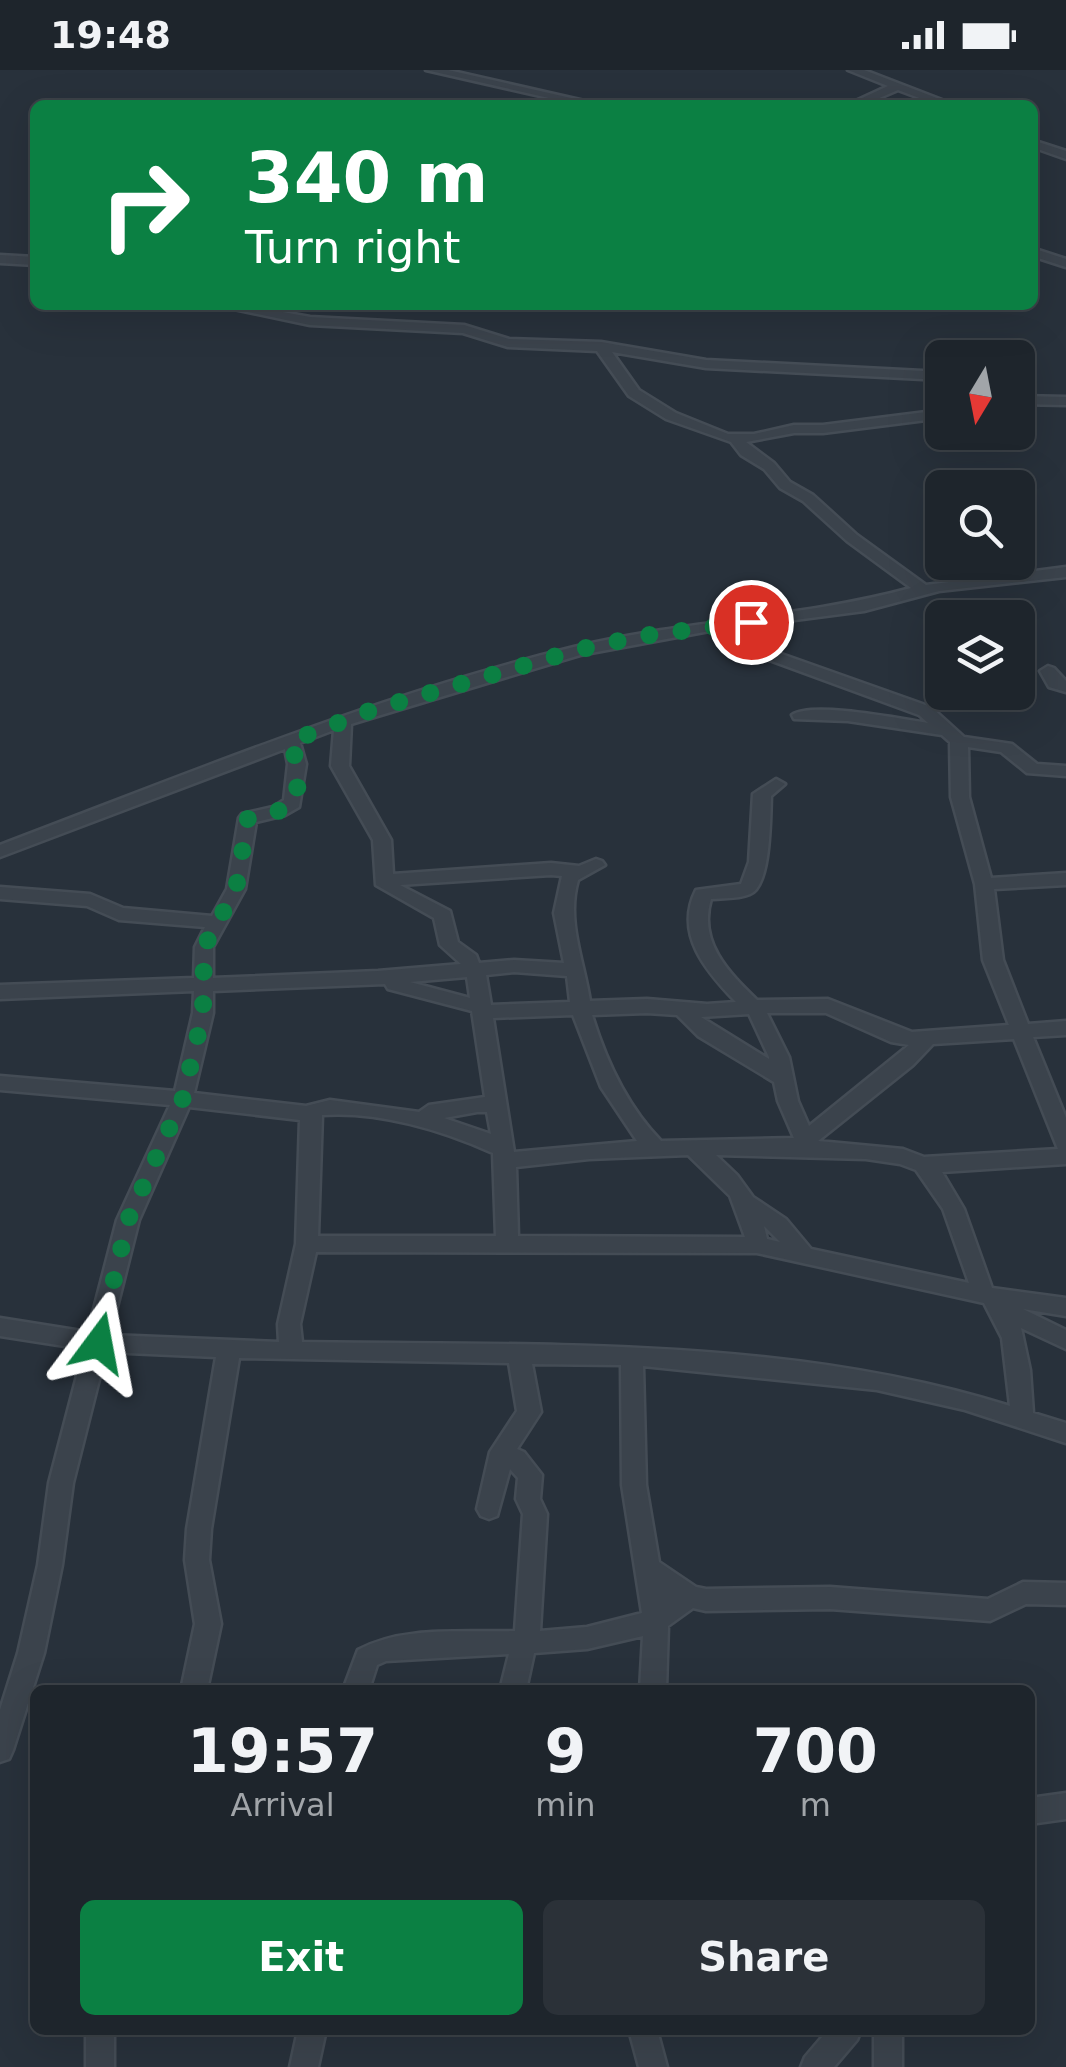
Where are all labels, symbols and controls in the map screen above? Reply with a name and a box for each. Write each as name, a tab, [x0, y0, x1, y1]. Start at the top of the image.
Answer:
text: 19:48	[50, 13, 171, 57]
text: 340 m	[245, 137, 488, 219]
icon: right	[80, 140, 210, 270]
text: Turn right	[245, 221, 460, 274]
north arrow	[925, 340, 1035, 450]
map controls	[925, 340, 1035, 710]
button: search	[925, 470, 1035, 580]
pin	[709, 580, 794, 665]
icon: arrive	[724, 595, 779, 650]
button: layers	[925, 600, 1035, 710]
position arrow	[47, 1291, 151, 1395]
text: 19:57	[187, 1716, 378, 1786]
text: 9	[544, 1716, 586, 1786]
text: 700	[753, 1716, 878, 1786]
text: Arrival	[231, 1786, 335, 1824]
text: min	[535, 1786, 596, 1824]
text: m	[800, 1786, 831, 1824]
button: Exit	[80, 1900, 523, 2015]
button: Share	[543, 1900, 985, 2015]

